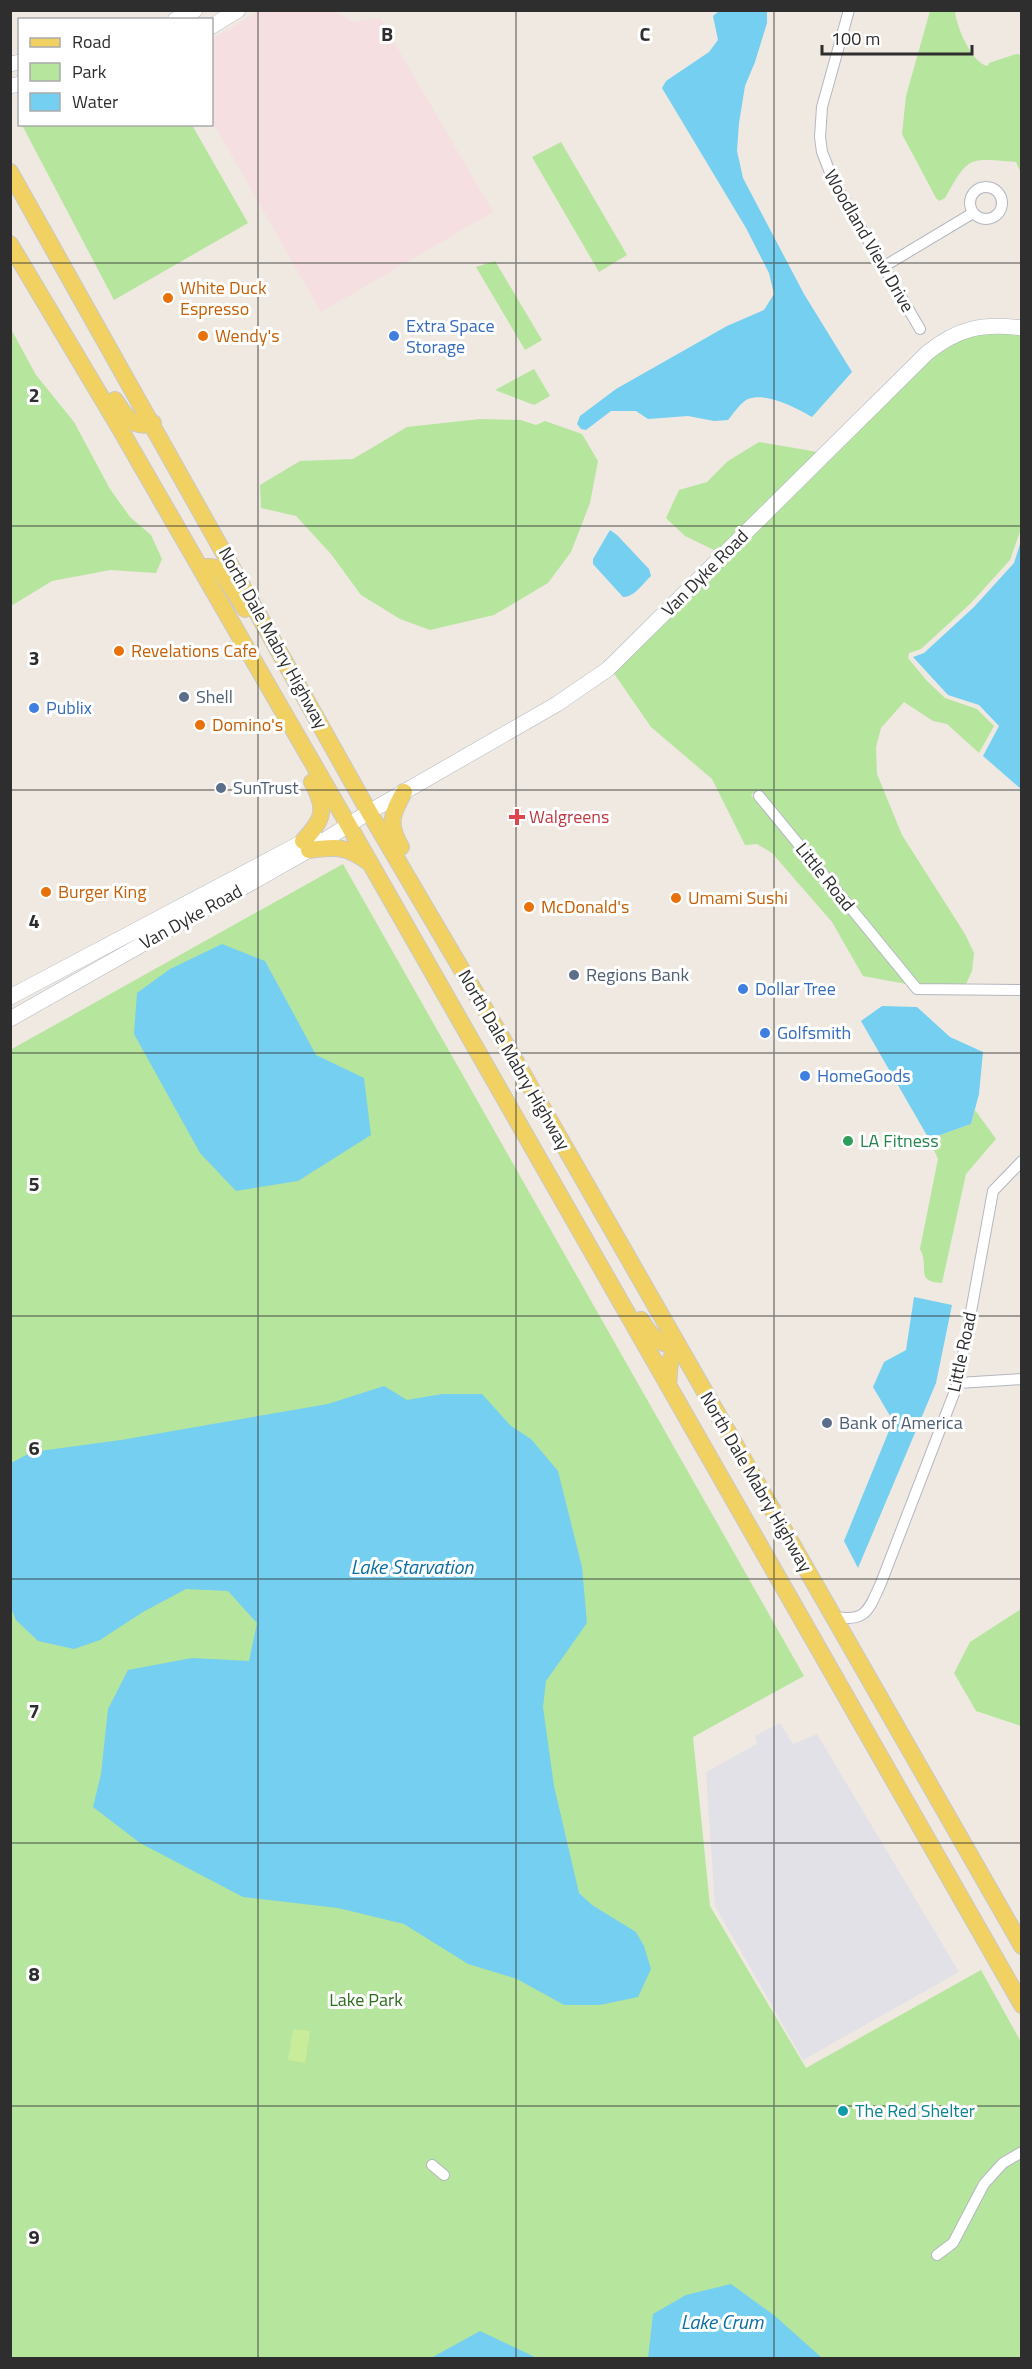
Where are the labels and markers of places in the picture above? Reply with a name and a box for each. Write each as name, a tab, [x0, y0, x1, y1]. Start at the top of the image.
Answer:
place label: White Duck Espresso	[180, 274, 267, 322]
marker: White Duck Espresso	[161, 291, 175, 305]
place label: Extra Space Storage	[406, 312, 495, 360]
place label: Wendy's	[215, 322, 280, 349]
marker: Wendy's	[196, 329, 210, 343]
marker: Extra Space Storage	[387, 329, 401, 343]
place label: Revelations Cafe	[131, 637, 257, 664]
marker: Revelations Cafe	[112, 644, 126, 658]
place label: Shell	[196, 683, 233, 710]
marker: Shell	[177, 690, 191, 704]
place label: Publix	[46, 694, 92, 721]
marker: Publix	[27, 701, 41, 715]
place label: Domino's	[212, 711, 283, 738]
marker: Domino's	[193, 718, 207, 732]
place label: SunTrust	[233, 774, 299, 801]
marker: SunTrust	[214, 781, 228, 795]
place label: Walgreens	[529, 803, 609, 830]
marker: Walgreens	[510, 810, 524, 824]
place label: Burger King	[58, 878, 146, 905]
place label: Umami Sushi	[688, 884, 788, 911]
marker: Burger King	[39, 885, 53, 899]
marker: Umami Sushi	[669, 891, 683, 905]
place label: McDonald's	[541, 893, 629, 920]
marker: McDonald's	[522, 900, 536, 914]
place label: Regions Bank	[586, 961, 689, 988]
marker: Regions Bank	[567, 968, 581, 982]
place label: Dollar Tree	[755, 975, 836, 1002]
marker: Dollar Tree	[736, 982, 750, 996]
place label: Golfsmith	[777, 1019, 851, 1046]
marker: Golfsmith	[758, 1026, 772, 1040]
place label: HomeGoods	[817, 1062, 911, 1089]
marker: HomeGoods	[798, 1069, 812, 1083]
place label: LA Fitness	[860, 1127, 939, 1154]
marker: LA Fitness	[841, 1134, 855, 1148]
place label: Bank of America	[839, 1409, 963, 1436]
marker: Bank of America	[820, 1416, 834, 1430]
place label: The Red Shelter	[855, 2097, 975, 2124]
marker: The Red Shelter	[836, 2104, 850, 2118]

